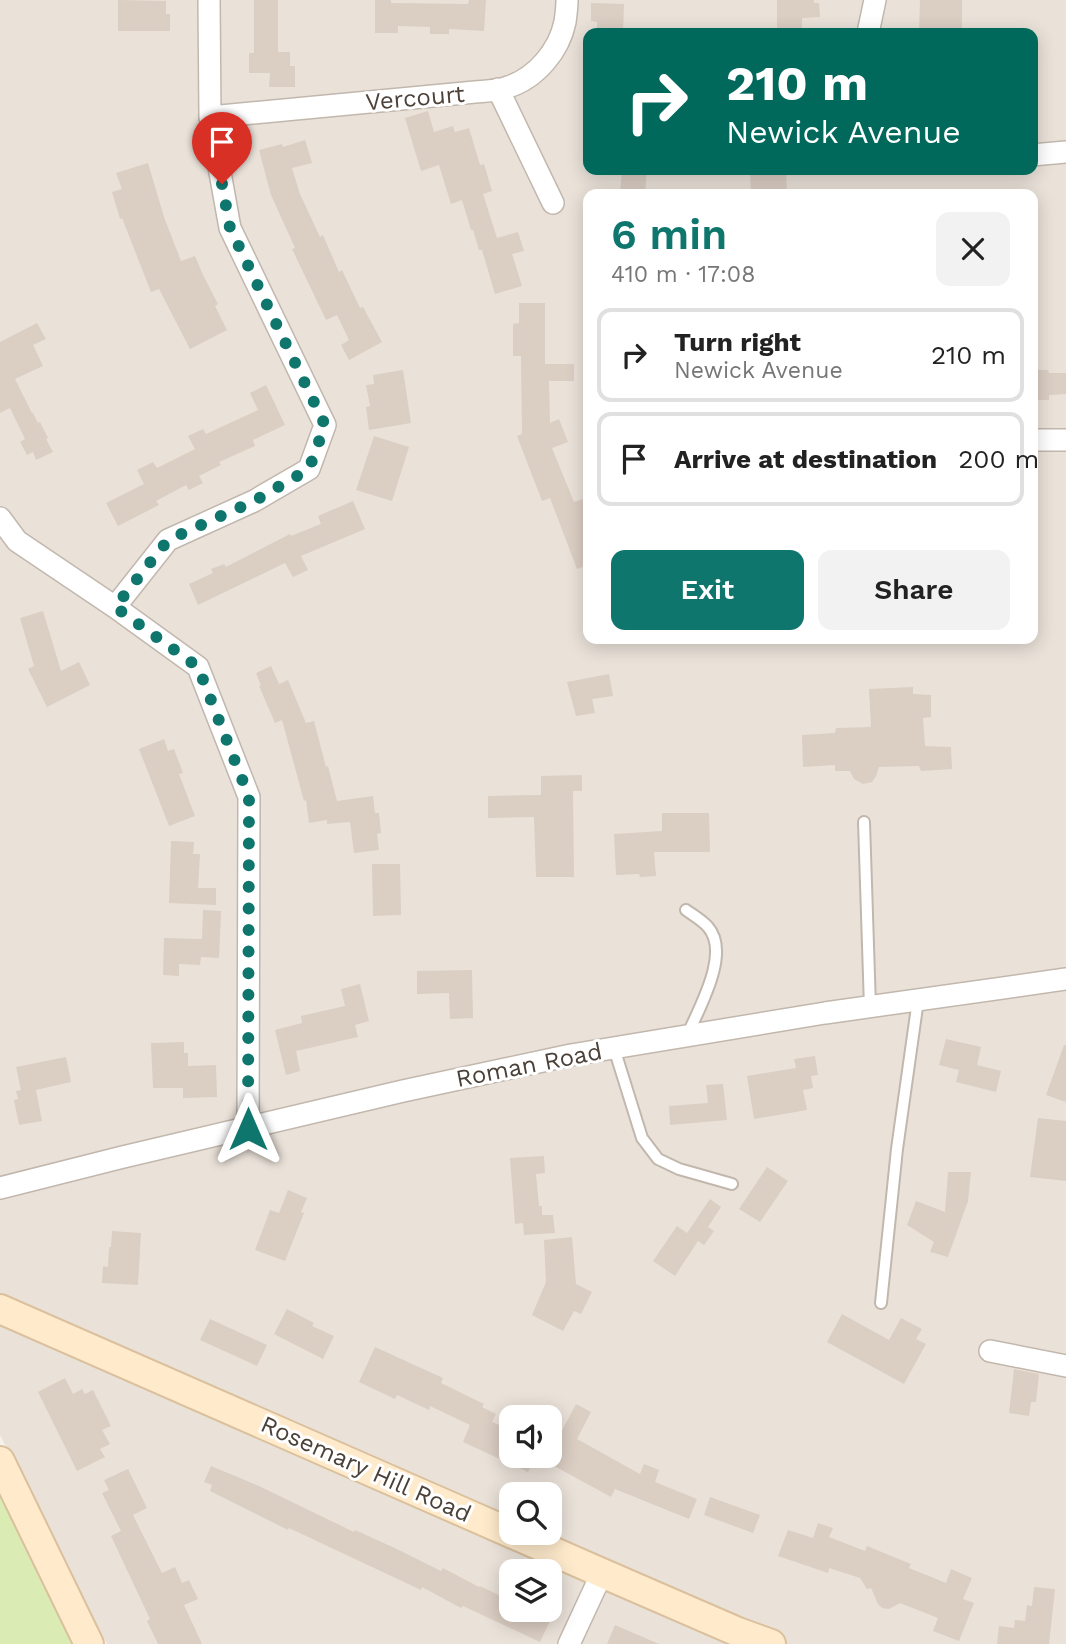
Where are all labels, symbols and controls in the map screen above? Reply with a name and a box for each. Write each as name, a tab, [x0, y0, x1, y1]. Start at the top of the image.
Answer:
text: 210 m	[726, 54, 868, 112]
icon: right	[611, 56, 702, 147]
street label: Vercourt	[364, 80, 466, 116]
pin	[192, 112, 252, 184]
text: Newick Avenue	[726, 113, 961, 151]
icon: arrive	[203, 123, 241, 161]
text: 6 min	[611, 210, 727, 259]
button: close	[936, 212, 1010, 286]
text: 410 m · 17:08	[611, 261, 755, 288]
text: Turn right	[674, 327, 801, 357]
icon: right	[615, 336, 653, 374]
text: 210 m	[931, 340, 1006, 370]
text: Newick Avenue	[674, 357, 843, 384]
icon: arrive	[615, 440, 653, 478]
text: Arrive at destination	[674, 444, 937, 474]
text: 200 m	[958, 444, 1039, 474]
button: Exit	[611, 550, 804, 630]
button: Share	[818, 550, 1010, 630]
street label: Roman Road	[454, 1037, 604, 1093]
position arrow	[211, 1092, 285, 1166]
map controls	[499, 1405, 562, 1622]
button: sound	[499, 1405, 562, 1468]
street label: Rosemary Hill Road	[256, 1410, 476, 1528]
button: search	[499, 1482, 562, 1545]
button: layers	[499, 1559, 562, 1622]

